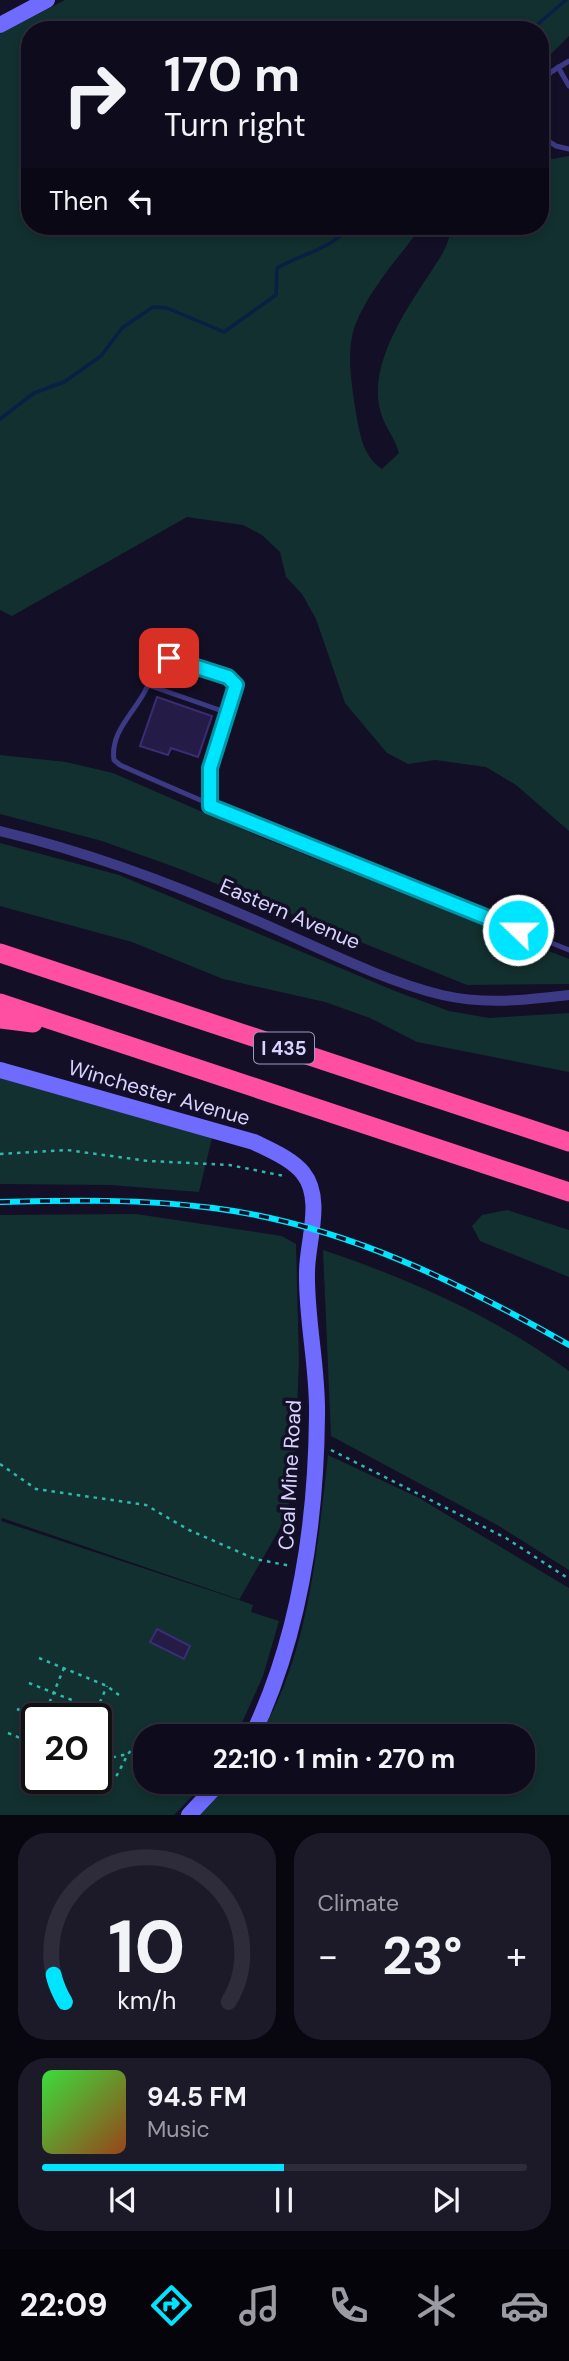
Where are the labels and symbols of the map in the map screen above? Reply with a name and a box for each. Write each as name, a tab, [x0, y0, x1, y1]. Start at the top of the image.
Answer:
pin	[139, 628, 199, 688]
street label: Eastern Avenue	[215, 872, 365, 956]
position arrow	[481, 893, 555, 967]
road number: I 435	[254, 1032, 314, 1064]
street label: Winchester Avenue	[65, 1054, 253, 1132]
street label: Coal Mine Road	[272, 1399, 308, 1551]
speed limit sign: 20	[21, 1703, 112, 1794]

